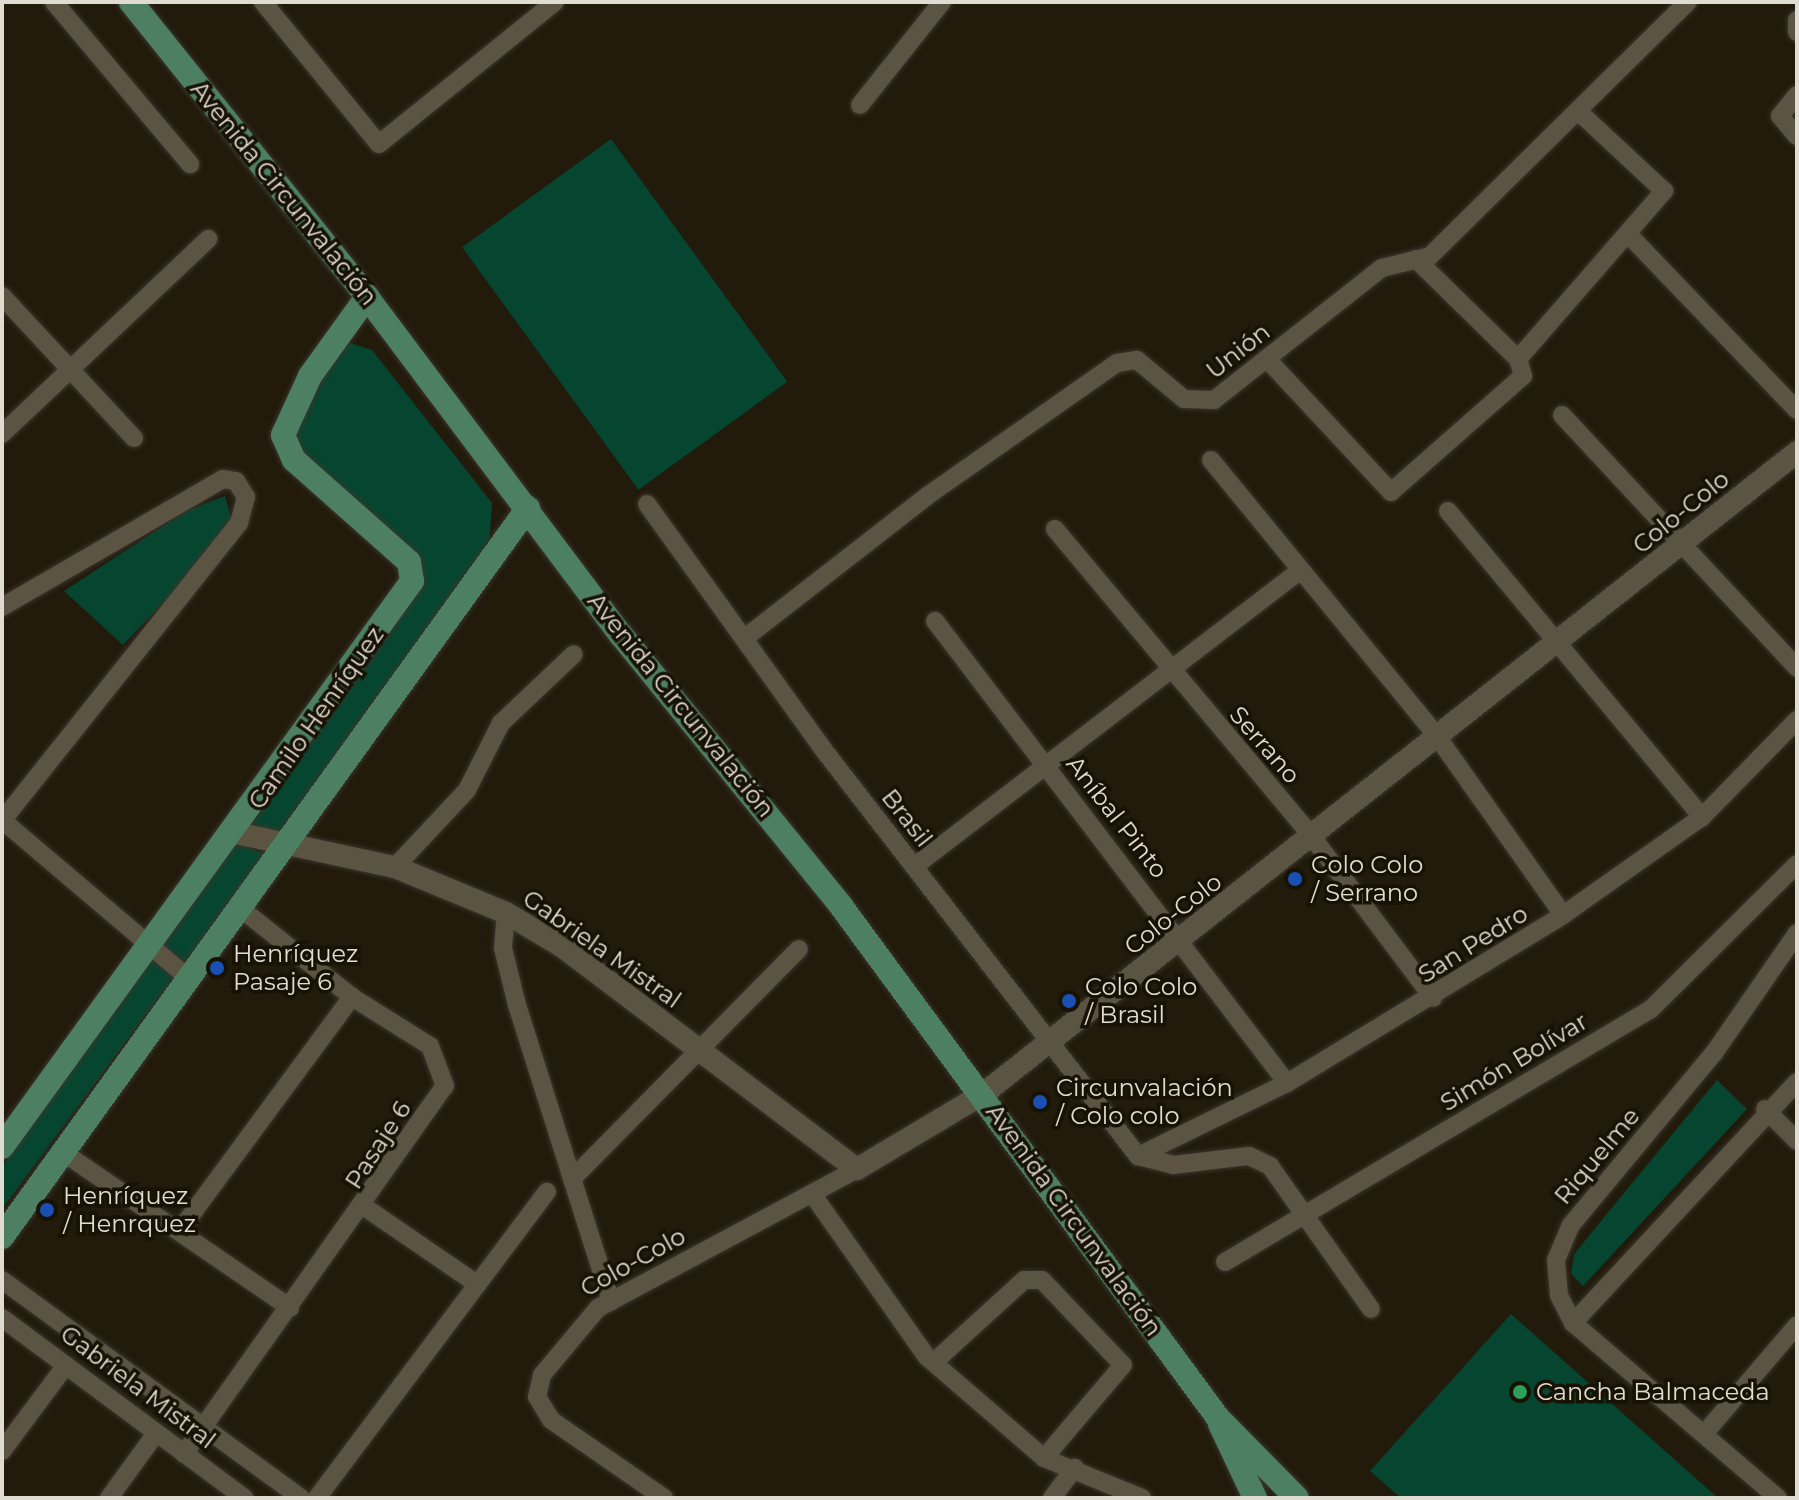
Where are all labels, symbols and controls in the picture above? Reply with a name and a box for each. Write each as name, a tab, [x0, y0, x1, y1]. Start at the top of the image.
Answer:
street label: Avenida Circunvalación	[185, 75, 383, 311]
street label: Unión	[1200, 317, 1276, 385]
street label: Colo-Colo	[1627, 464, 1735, 560]
street label: Avenida Circunvalación	[582, 587, 780, 823]
street label: Camilo Henríquez	[242, 621, 390, 815]
street label: Serrano	[1224, 701, 1306, 789]
street label: Aníbal Pinto	[1060, 750, 1174, 884]
street label: Brasil	[875, 783, 939, 853]
place label: Colo Colo / Serrano	[1311, 851, 1423, 907]
street label: Colo-Colo	[1119, 867, 1227, 961]
marker: Colo Colo / Serrano	[1286, 870, 1304, 888]
street label: Gabriela Mistral	[517, 884, 687, 1014]
street label: San Pedro	[1413, 899, 1533, 989]
place label: Henríquez Pasaje 6	[233, 940, 358, 996]
marker: Henríquez Pasaje 6	[208, 959, 226, 977]
place label: Colo Colo / Brasil	[1085, 973, 1197, 1029]
marker: Colo Colo / Brasil	[1060, 992, 1078, 1010]
street label: Simón Bolívar	[1435, 1007, 1593, 1117]
place label: Circunvalación / Colo colo	[1056, 1074, 1233, 1130]
marker: Circunvalación / Colo colo	[1031, 1093, 1049, 1111]
street label: Pasaje 6	[339, 1096, 417, 1194]
street label: Avenida Circunvalación	[980, 1098, 1168, 1342]
street label: Riquelme	[1548, 1102, 1646, 1210]
place label: Henríquez / Henrquez	[63, 1182, 196, 1238]
marker: Henríquez / Henrquez	[38, 1201, 56, 1219]
street label: Colo-Colo	[575, 1221, 691, 1303]
street label: Gabriela Mistral	[55, 1319, 221, 1455]
place label: Cancha Balmaceda	[1536, 1378, 1770, 1406]
marker: Cancha Balmaceda	[1511, 1383, 1529, 1401]

